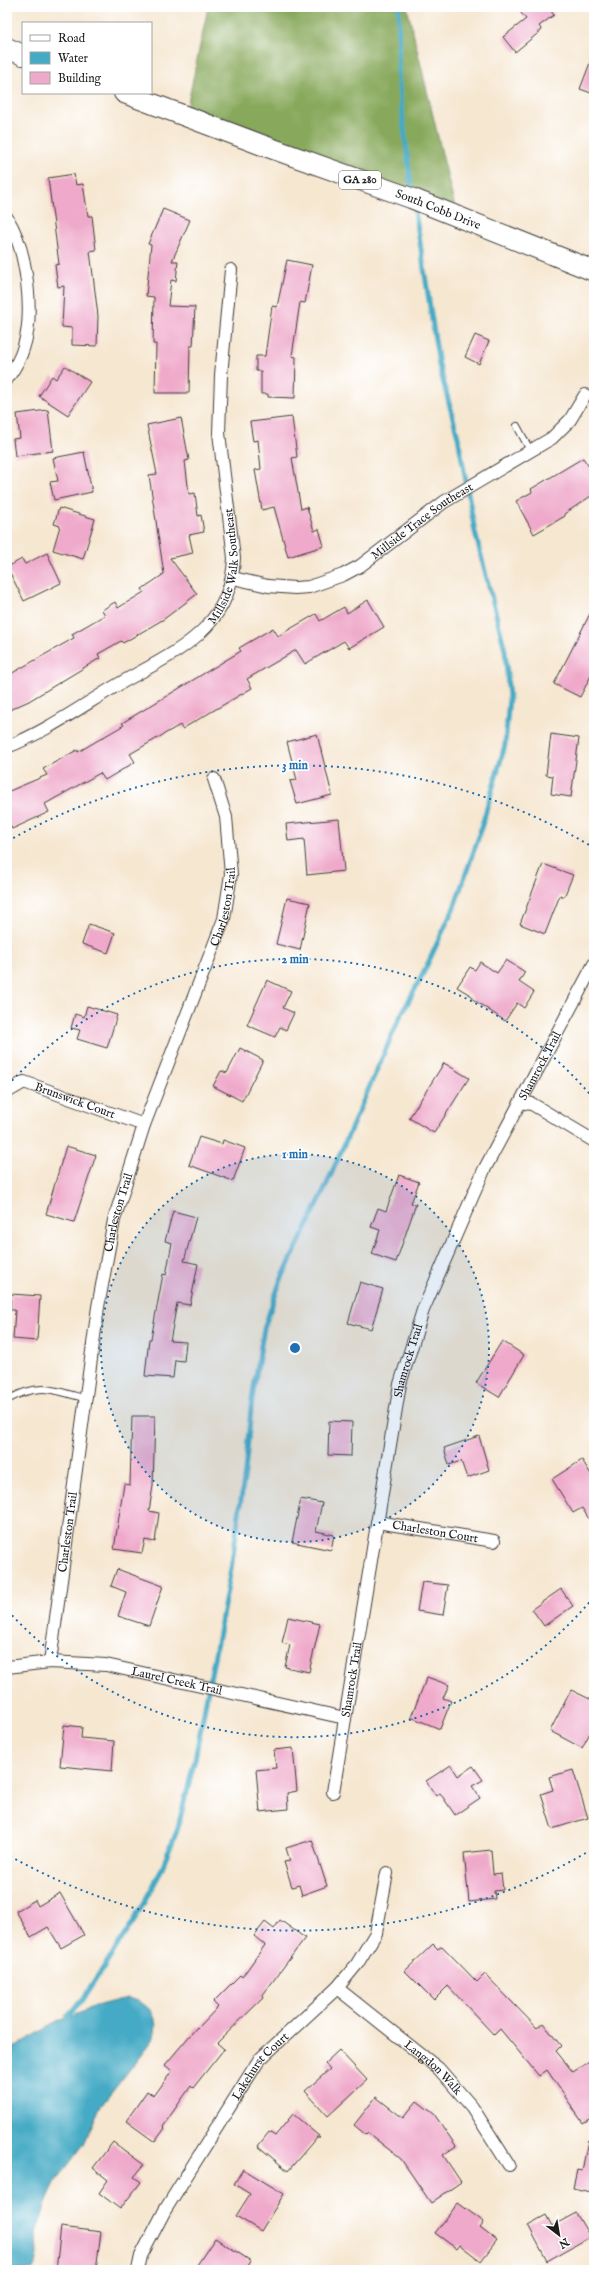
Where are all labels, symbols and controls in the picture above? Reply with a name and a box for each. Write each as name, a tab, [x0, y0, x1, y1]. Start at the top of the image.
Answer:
legend	[22, 22, 152, 94]
text: Road	[58, 31, 86, 46]
text: Water	[58, 51, 89, 66]
text: Building	[58, 71, 102, 86]
road number: GA 280	[339, 171, 381, 189]
street label: South Cobb Drive	[394, 186, 484, 233]
street label: Millside Trace Southeast	[368, 479, 475, 562]
street label: Millside Walk Southeast	[204, 508, 242, 627]
text: 3 min	[282, 758, 309, 773]
street label: Charleston Trail	[207, 866, 239, 949]
text: 2 min	[281, 952, 309, 967]
street label: Shamrock Trail	[515, 1028, 565, 1103]
street label: Brunswick Court	[33, 1079, 117, 1122]
text: 1 min	[282, 1147, 309, 1162]
street label: Charleston Trail	[101, 1171, 136, 1253]
street label: Shamrock Trail	[390, 1321, 426, 1399]
centre of rings	[288, 1341, 302, 1355]
street label: Charleston Trail	[55, 1490, 81, 1573]
street label: Charleston Court	[391, 1517, 479, 1546]
street label: Shamrock Trail	[338, 1640, 365, 1718]
street label: Laurel Creek Trail	[130, 1663, 225, 1698]
street label: Lakehurst Court	[228, 2029, 292, 2103]
street label: Langdon Walk	[401, 2037, 466, 2098]
north arrow	[539, 2215, 579, 2255]
text: N	[556, 2234, 572, 2251]

